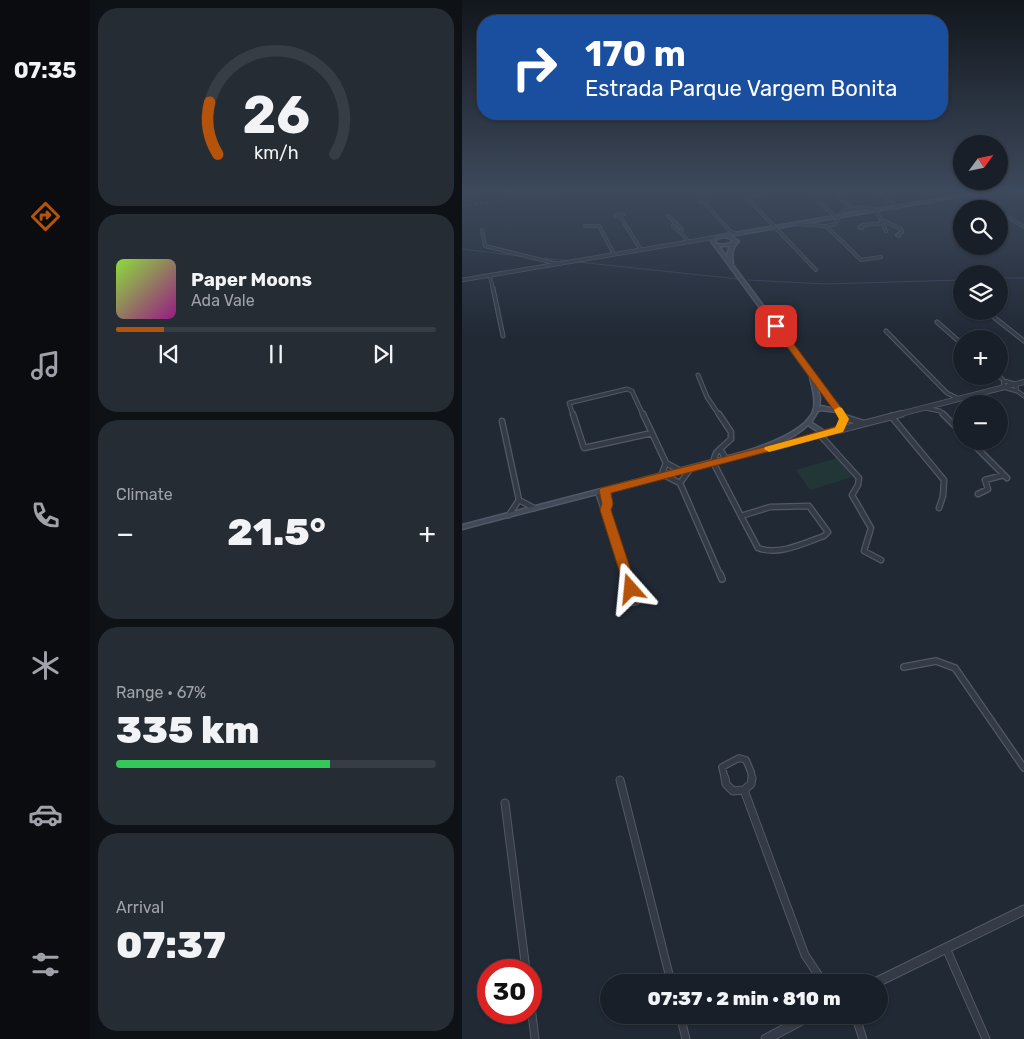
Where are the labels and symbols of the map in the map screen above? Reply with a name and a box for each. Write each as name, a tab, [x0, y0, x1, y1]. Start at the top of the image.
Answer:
north arrow	[953, 135, 1008, 190]
pin	[755, 305, 797, 347]
position arrow	[604, 562, 656, 614]
speed limit sign: 30	[477, 959, 542, 1024]

